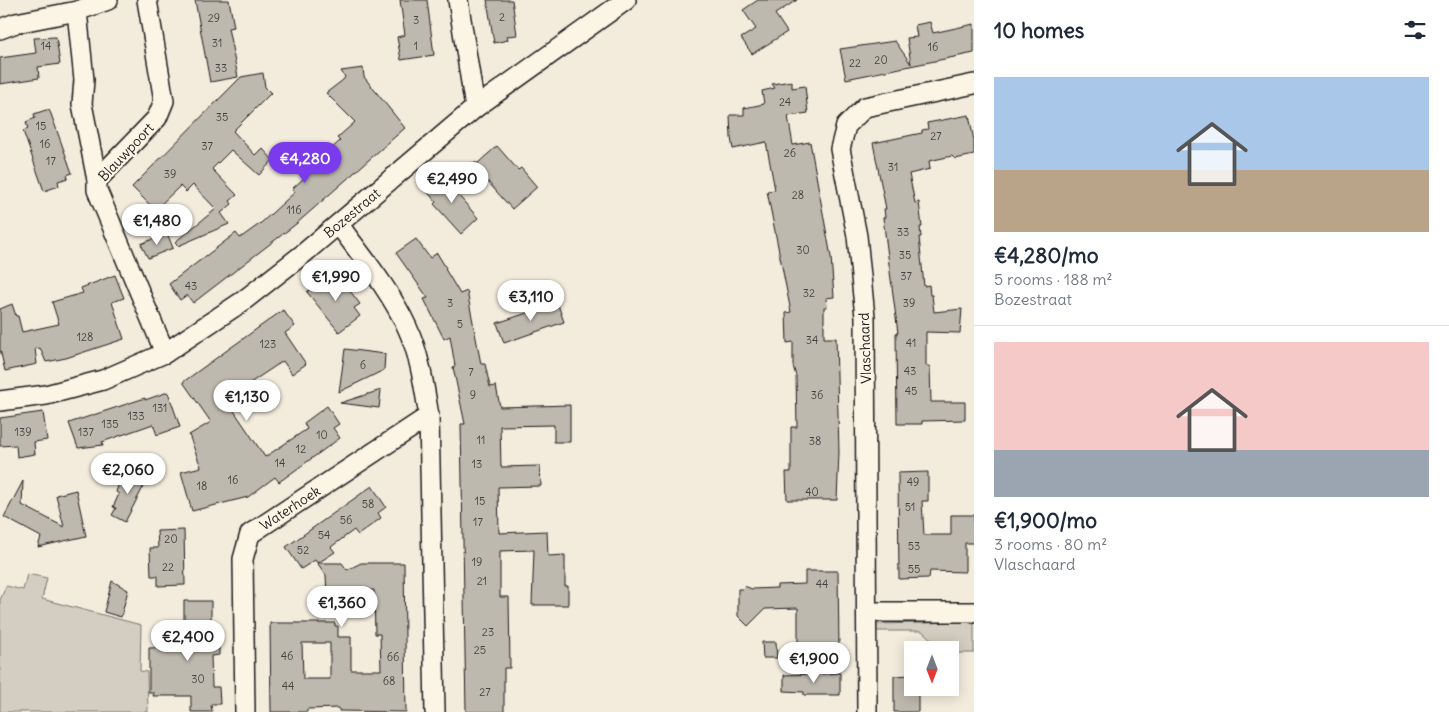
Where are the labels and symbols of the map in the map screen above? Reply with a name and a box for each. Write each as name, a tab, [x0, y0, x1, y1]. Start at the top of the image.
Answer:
house number: 2	[499, 10, 505, 24]
house number: 29	[208, 11, 220, 25]
house number: 3	[413, 13, 419, 27]
house number: 31	[212, 36, 222, 50]
house number: 14	[41, 39, 51, 53]
house number: 1	[414, 39, 418, 53]
house number: 16	[928, 40, 938, 54]
house number: 20	[874, 53, 888, 67]
house number: 22	[849, 56, 861, 70]
house number: 33	[215, 61, 227, 75]
house number: 24	[779, 95, 791, 109]
house number: 35	[216, 110, 228, 124]
house number: 15	[36, 119, 46, 133]
street label: Blauwpoort	[94, 119, 158, 185]
house number: 27	[930, 129, 942, 143]
house number: 16	[40, 137, 50, 151]
house number: 37	[201, 139, 213, 153]
pin: €4,280	[264, 142, 346, 184]
house number: 26	[784, 146, 796, 160]
house number: 17	[46, 154, 56, 168]
house number: 31	[888, 160, 898, 174]
pin: €2,490	[411, 162, 493, 204]
house number: 39	[164, 167, 176, 181]
street label: Bozestraat	[320, 184, 384, 242]
house number: 28	[792, 188, 804, 202]
house number: 116	[286, 203, 302, 217]
pin: €1,480	[116, 204, 198, 246]
house number: 33	[897, 225, 909, 239]
house number: 30	[796, 243, 810, 257]
house number: 35	[899, 248, 911, 262]
pin: €1,990	[295, 260, 377, 302]
house number: 37	[900, 269, 912, 283]
house number: 43	[185, 279, 197, 293]
pin: €3,110	[490, 280, 572, 322]
house number: 32	[803, 286, 815, 300]
house number: 3	[447, 296, 453, 310]
house number: 39	[903, 296, 915, 310]
street label: Vlaschaard	[855, 312, 875, 384]
house number: 5	[457, 317, 463, 331]
house number: 128	[77, 330, 93, 344]
house number: 34	[806, 333, 818, 347]
house number: 41	[906, 336, 916, 350]
house number: 123	[260, 337, 276, 351]
house number: 6	[360, 358, 366, 372]
house number: 43	[904, 364, 916, 378]
house number: 7	[468, 365, 474, 379]
pin: €1,130	[206, 380, 288, 422]
house number: 45	[905, 384, 917, 398]
house number: 9	[470, 388, 476, 402]
house number: 36	[811, 388, 823, 402]
house number: 131	[153, 401, 167, 415]
house number: 133	[128, 409, 144, 423]
house number: 135	[102, 417, 118, 431]
house number: 139	[15, 425, 31, 439]
house number: 137	[78, 425, 95, 439]
house number: 10	[316, 428, 328, 442]
house number: 11	[477, 433, 485, 447]
house number: 38	[809, 434, 821, 448]
house number: 12	[296, 442, 306, 456]
pin: €2,060	[87, 452, 169, 495]
house number: 14	[275, 456, 285, 470]
house number: 13	[472, 457, 482, 471]
house number: 16	[228, 473, 238, 487]
house number: 49	[907, 475, 919, 489]
house number: 18	[197, 479, 207, 493]
street label: Waterhoek	[256, 482, 324, 534]
house number: 40	[805, 485, 819, 499]
house number: 15	[475, 494, 485, 508]
house number: 58	[362, 497, 374, 511]
house number: 51	[905, 500, 915, 514]
house number: 56	[340, 513, 352, 527]
house number: 17	[473, 515, 483, 529]
house number: 54	[318, 528, 330, 542]
house number: 20	[164, 532, 178, 546]
house number: 53	[908, 539, 920, 553]
house number: 52	[297, 543, 309, 557]
house number: 19	[472, 555, 482, 569]
house number: 22	[162, 560, 174, 574]
house number: 55	[908, 562, 920, 576]
house number: 21	[477, 574, 487, 588]
house number: 44	[816, 577, 828, 591]
pin: €1,360	[301, 586, 383, 628]
pin: €2,400	[147, 620, 229, 662]
house number: 23	[482, 625, 494, 639]
north arrow	[904, 641, 959, 696]
pin: €1,900	[773, 642, 855, 684]
house number: 25	[474, 643, 486, 657]
house number: 46	[281, 649, 293, 663]
house number: 66	[387, 650, 399, 664]
house number: 30	[191, 672, 205, 686]
house number: 68	[383, 674, 395, 688]
house number: 44	[282, 679, 294, 693]
house number: 27	[479, 685, 491, 699]

